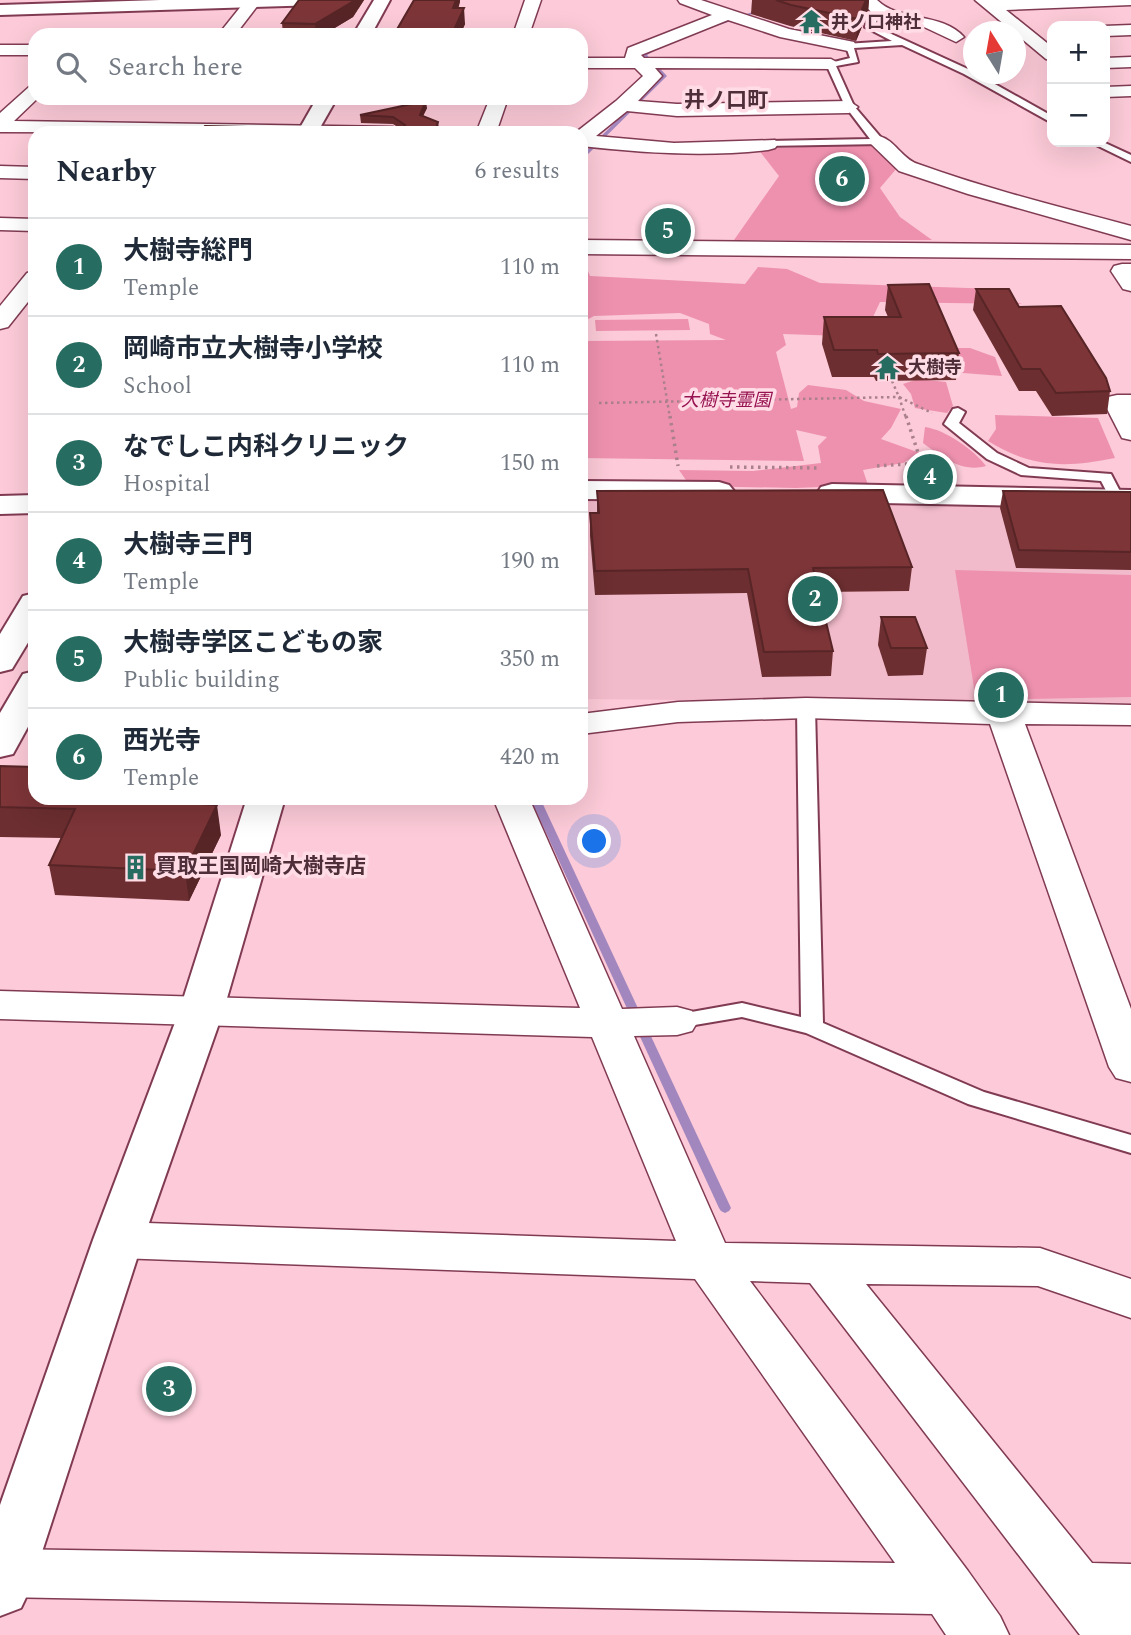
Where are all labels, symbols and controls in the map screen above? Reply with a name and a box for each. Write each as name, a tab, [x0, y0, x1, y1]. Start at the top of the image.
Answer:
temple icon: 井ノ口神社	[797, 8, 825, 36]
place label: 井ノ口神社	[831, 9, 921, 36]
north arrow	[963, 21, 1026, 84]
map controls	[1047, 21, 1110, 147]
button: +	[1047, 21, 1110, 84]
search box	[28, 28, 588, 105]
text: Search here	[108, 47, 243, 87]
icon: search	[52, 48, 90, 86]
button: −	[1047, 84, 1110, 147]
district label: 井ノ口町	[684, 85, 768, 117]
text: Nearby	[56, 149, 155, 195]
pin: 6	[819, 153, 865, 205]
text: 6 results	[475, 154, 560, 189]
pin: 5	[645, 205, 691, 257]
text: 大樹寺総門	[123, 231, 253, 271]
text: 1	[73, 250, 85, 285]
text: 110 m	[500, 250, 560, 285]
text: Temple	[123, 271, 199, 306]
text: 岡崎市立大樹寺小学校	[123, 329, 383, 369]
text: 2	[73, 348, 85, 383]
text: 110 m	[500, 348, 560, 383]
temple icon: 大樹寺	[874, 353, 902, 381]
place label: 大樹寺	[908, 354, 962, 381]
text: School	[123, 369, 192, 404]
park label: 大樹寺霊園	[681, 387, 774, 414]
text: なでしこ内科クリニック	[123, 427, 409, 467]
text: 3	[73, 446, 85, 481]
text: 150 m	[500, 446, 560, 481]
pin: 4	[907, 451, 953, 503]
text: Hospital	[123, 467, 210, 502]
text: 大樹寺三門	[123, 525, 253, 565]
text: 4	[73, 544, 85, 579]
text: 190 m	[500, 544, 560, 579]
text: Temple	[123, 565, 199, 600]
pin: 2	[792, 573, 838, 625]
text: 大樹寺学区こどもの家	[123, 623, 383, 663]
text: 5	[73, 642, 85, 677]
text: 350 m	[500, 642, 560, 677]
text: Public building	[123, 663, 280, 698]
pin: 1	[978, 669, 1024, 721]
text: 西光寺	[123, 721, 201, 761]
text: 6	[73, 740, 85, 775]
text: 420 m	[500, 740, 560, 775]
text: Temple	[123, 761, 199, 796]
your location	[577, 824, 611, 858]
place label: 買取王国岡崎大樹寺店	[156, 851, 366, 883]
building icon: 買取王国岡崎大樹寺店	[122, 853, 150, 881]
pin: 3	[146, 1363, 192, 1415]

